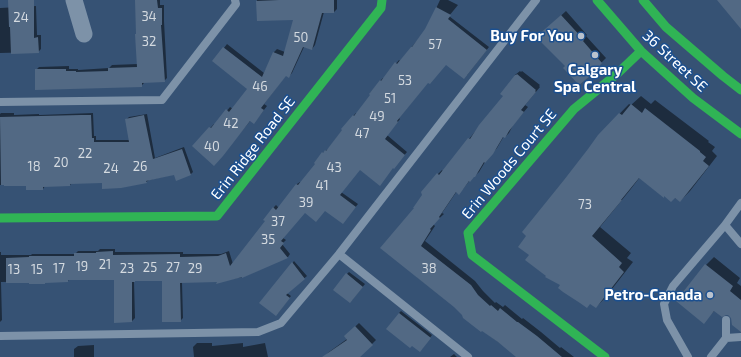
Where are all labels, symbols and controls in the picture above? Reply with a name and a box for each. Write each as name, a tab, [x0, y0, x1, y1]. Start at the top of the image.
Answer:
house number: 34	[141, 9, 157, 25]
house number: 24	[13, 10, 29, 26]
street label: 36 Street SE	[639, 26, 711, 96]
place label: Buy For You	[490, 27, 573, 45]
house number: 50	[294, 30, 308, 46]
marker: Buy For You	[576, 31, 586, 41]
house number: 32	[142, 34, 156, 50]
house number: 57	[428, 37, 442, 53]
marker: Calgary Spa Central	[590, 50, 600, 60]
place label: Calgary Spa Central	[554, 61, 636, 96]
house number: 53	[398, 73, 412, 89]
house number: 46	[252, 79, 268, 95]
house number: 51	[384, 91, 396, 107]
street label: Erin Ridge Road SE	[207, 93, 299, 203]
street label: Erin Woods Court SE	[458, 105, 560, 223]
house number: 49	[369, 109, 385, 125]
house number: 42	[223, 116, 239, 132]
house number: 47	[355, 126, 369, 142]
house number: 40	[204, 139, 220, 155]
house number: 22	[78, 146, 92, 162]
house number: 20	[53, 155, 69, 171]
house number: 18	[27, 159, 41, 175]
house number: 26	[133, 159, 147, 175]
house number: 43	[326, 160, 342, 176]
house number: 24	[103, 161, 119, 177]
house number: 41	[315, 178, 329, 194]
house number: 39	[299, 195, 313, 211]
house number: 73	[578, 197, 592, 213]
house number: 37	[271, 214, 285, 230]
house number: 35	[261, 232, 275, 248]
house number: 21	[99, 257, 111, 273]
house number: 19	[76, 259, 88, 275]
house number: 25	[143, 260, 157, 276]
house number: 27	[166, 260, 180, 276]
house number: 17	[53, 261, 65, 277]
house number: 23	[120, 261, 134, 277]
house number: 29	[188, 261, 202, 277]
house number: 38	[421, 261, 437, 277]
house number: 13	[8, 262, 20, 278]
house number: 15	[31, 262, 43, 278]
place label: Petro-Canada	[604, 286, 702, 304]
marker: Petro-Canada	[705, 290, 715, 300]

